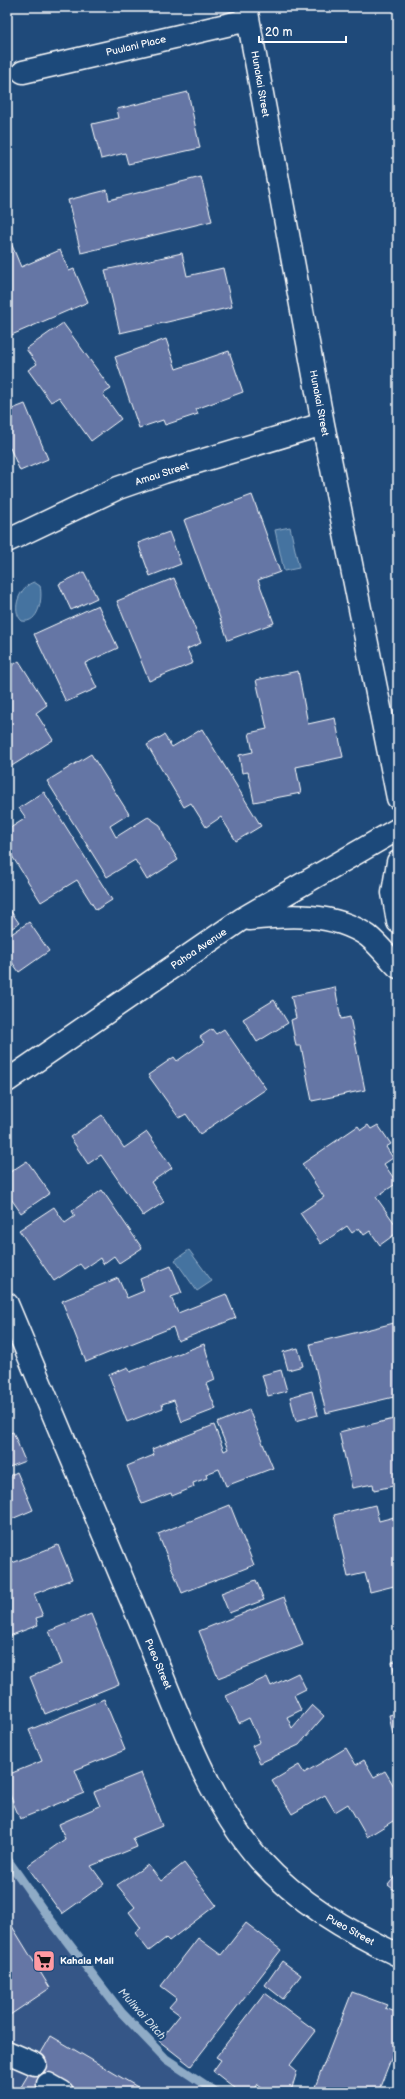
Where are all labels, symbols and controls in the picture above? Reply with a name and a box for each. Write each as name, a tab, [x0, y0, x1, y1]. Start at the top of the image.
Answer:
scale bar	[259, 18, 346, 44]
text: 20 m	[265, 25, 292, 40]
street label: Puulani Place	[105, 33, 167, 59]
street label: Hunakai Street	[248, 50, 272, 118]
street label: Hunakai Street	[307, 369, 331, 437]
street label: Amau Street	[134, 460, 190, 488]
street label: Pahoa Avenue	[169, 926, 229, 972]
street label: Pueo Street	[142, 1637, 174, 1691]
street label: Pueo Street	[324, 1912, 376, 1948]
supermarket icon: Kahala Mall	[31, 1948, 57, 1974]
place label: Kahala Mall	[60, 1955, 114, 1967]
water label: Muliwai Ditch	[115, 1986, 169, 2042]

